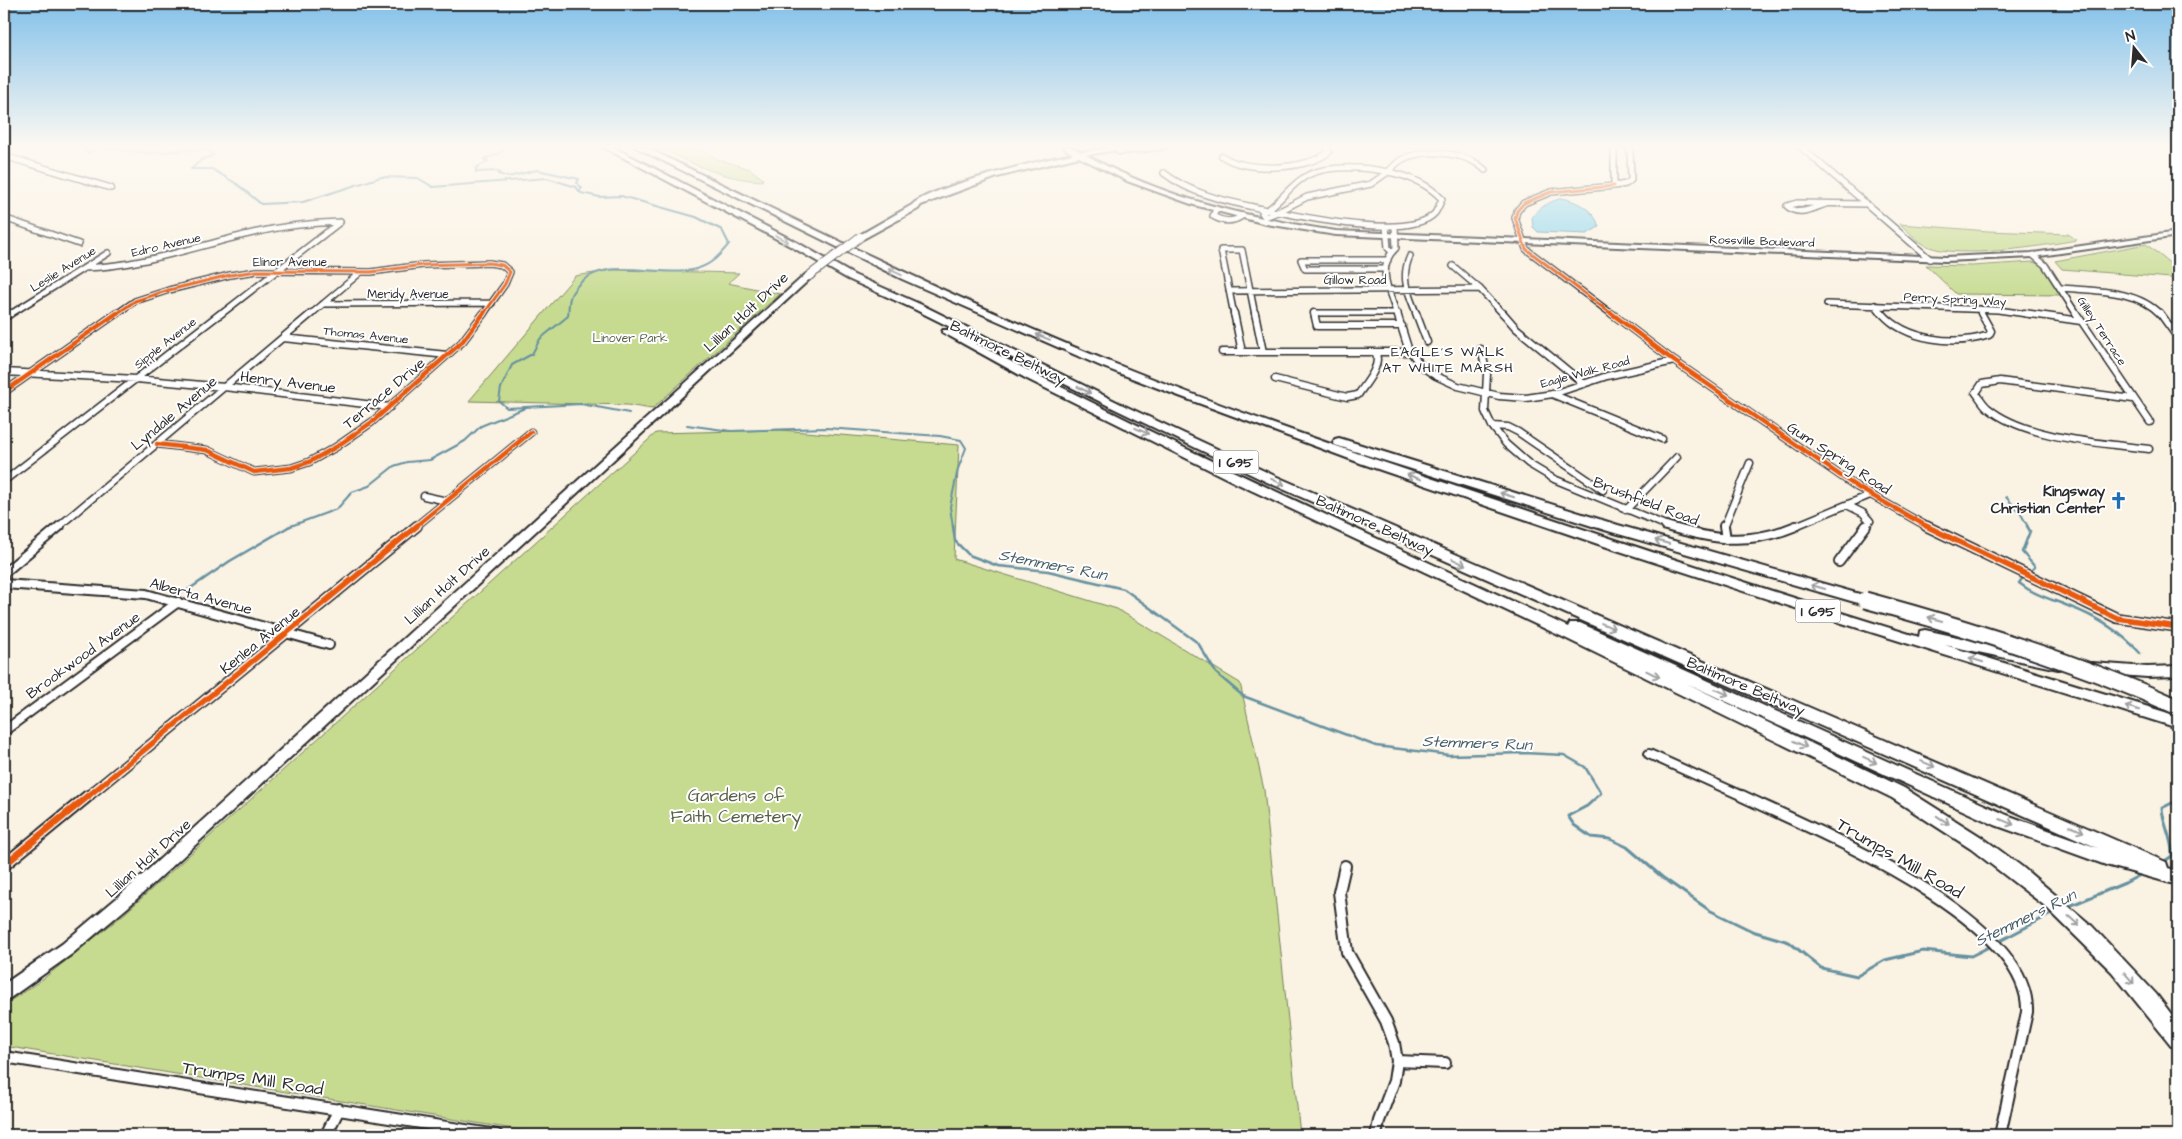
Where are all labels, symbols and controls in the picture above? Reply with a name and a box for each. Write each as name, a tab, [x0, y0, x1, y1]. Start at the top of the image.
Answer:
north arrow	[2110, 22, 2160, 72]
text: N	[2123, 26, 2138, 47]
street label: Edro Avenue	[130, 229, 203, 262]
street label: Rossville Boulevard	[1709, 231, 1815, 252]
one-way arrow	[775, 234, 790, 244]
street label: Leslie Avenue	[27, 242, 100, 296]
street label: Elinor Avenue	[253, 254, 327, 271]
one-way arrow	[888, 267, 903, 276]
street label: Lillian Holt Drive	[699, 268, 793, 357]
street label: Gillow Road	[1324, 272, 1386, 289]
street label: Meridy Avenue	[367, 286, 449, 304]
street label: Perry Spring Way	[1903, 288, 2007, 312]
street label: Gilley Terrace	[2072, 293, 2131, 370]
street label: Sipple Avenue	[130, 313, 201, 373]
street label: Baltimore Beltway	[946, 315, 1069, 391]
street label: Thomas Avenue	[323, 323, 410, 348]
park label: Linover Park	[593, 330, 668, 347]
one-way arrow	[1036, 332, 1052, 341]
district label: EAGLE'S WALK AT WHITE MARSH	[1382, 342, 1514, 378]
street label: Eagle Walk Road	[1539, 352, 1632, 394]
street label: Terrace Drive	[339, 353, 430, 434]
street label: Henry Avenue	[239, 366, 337, 400]
street label: Lyndale Avenue	[127, 371, 223, 456]
one-way arrow	[1076, 386, 1091, 395]
street label: Gum Spring Road	[1782, 417, 1895, 501]
one-way arrow	[1134, 427, 1149, 436]
road number: I 695	[1214, 451, 1258, 474]
one-way arrow	[1407, 472, 1422, 481]
street label: Brushfield Road	[1590, 472, 1702, 531]
one-way arrow	[1270, 478, 1285, 487]
place label: Kingsway Christian Center	[1991, 481, 2106, 519]
one-way arrow	[1499, 489, 1515, 499]
street label: Baltimore Beltway	[1312, 490, 1437, 562]
church icon: Kingsway Christian Center	[2109, 490, 2129, 510]
one-way arrow	[1655, 536, 1671, 546]
street label: Lillian Holt Drive	[400, 541, 495, 630]
water label: Stemmers Run	[997, 544, 1111, 587]
one-way arrow	[1451, 557, 1466, 567]
street label: Alberta Avenue	[147, 573, 254, 620]
one-way arrow	[1811, 582, 1827, 591]
road number: I 695	[1796, 600, 1840, 622]
street label: Kenlea Avenue	[216, 602, 305, 679]
street label: Brookwood Avenue	[22, 607, 145, 704]
one-way arrow	[1927, 614, 1943, 624]
one-way arrow	[1600, 622, 1615, 632]
street label: Baltimore Beltway	[1683, 652, 1808, 722]
one-way arrow	[1969, 655, 1985, 665]
one-way arrow	[1645, 670, 1660, 680]
one-way arrow	[1714, 688, 1729, 697]
one-way arrow	[2124, 702, 2140, 712]
water label: Stemmers Run	[1422, 730, 1534, 756]
one-way arrow	[1792, 740, 1807, 749]
one-way arrow	[1862, 756, 1877, 765]
one-way arrow	[1920, 761, 1935, 770]
park label: Gardens of Faith Cemetery	[671, 783, 802, 830]
street label: Trumps Mill Road	[1832, 812, 1968, 905]
street label: Lillian Holt Drive	[101, 814, 196, 903]
one-way arrow	[1936, 815, 1950, 825]
one-way arrow	[1999, 818, 2014, 827]
one-way arrow	[2069, 825, 2084, 835]
water label: Stemmers Run	[1971, 883, 2081, 952]
one-way arrow	[2068, 916, 2081, 927]
one-way arrow	[2123, 972, 2135, 985]
street label: Trumps Mill Road	[181, 1055, 325, 1102]

